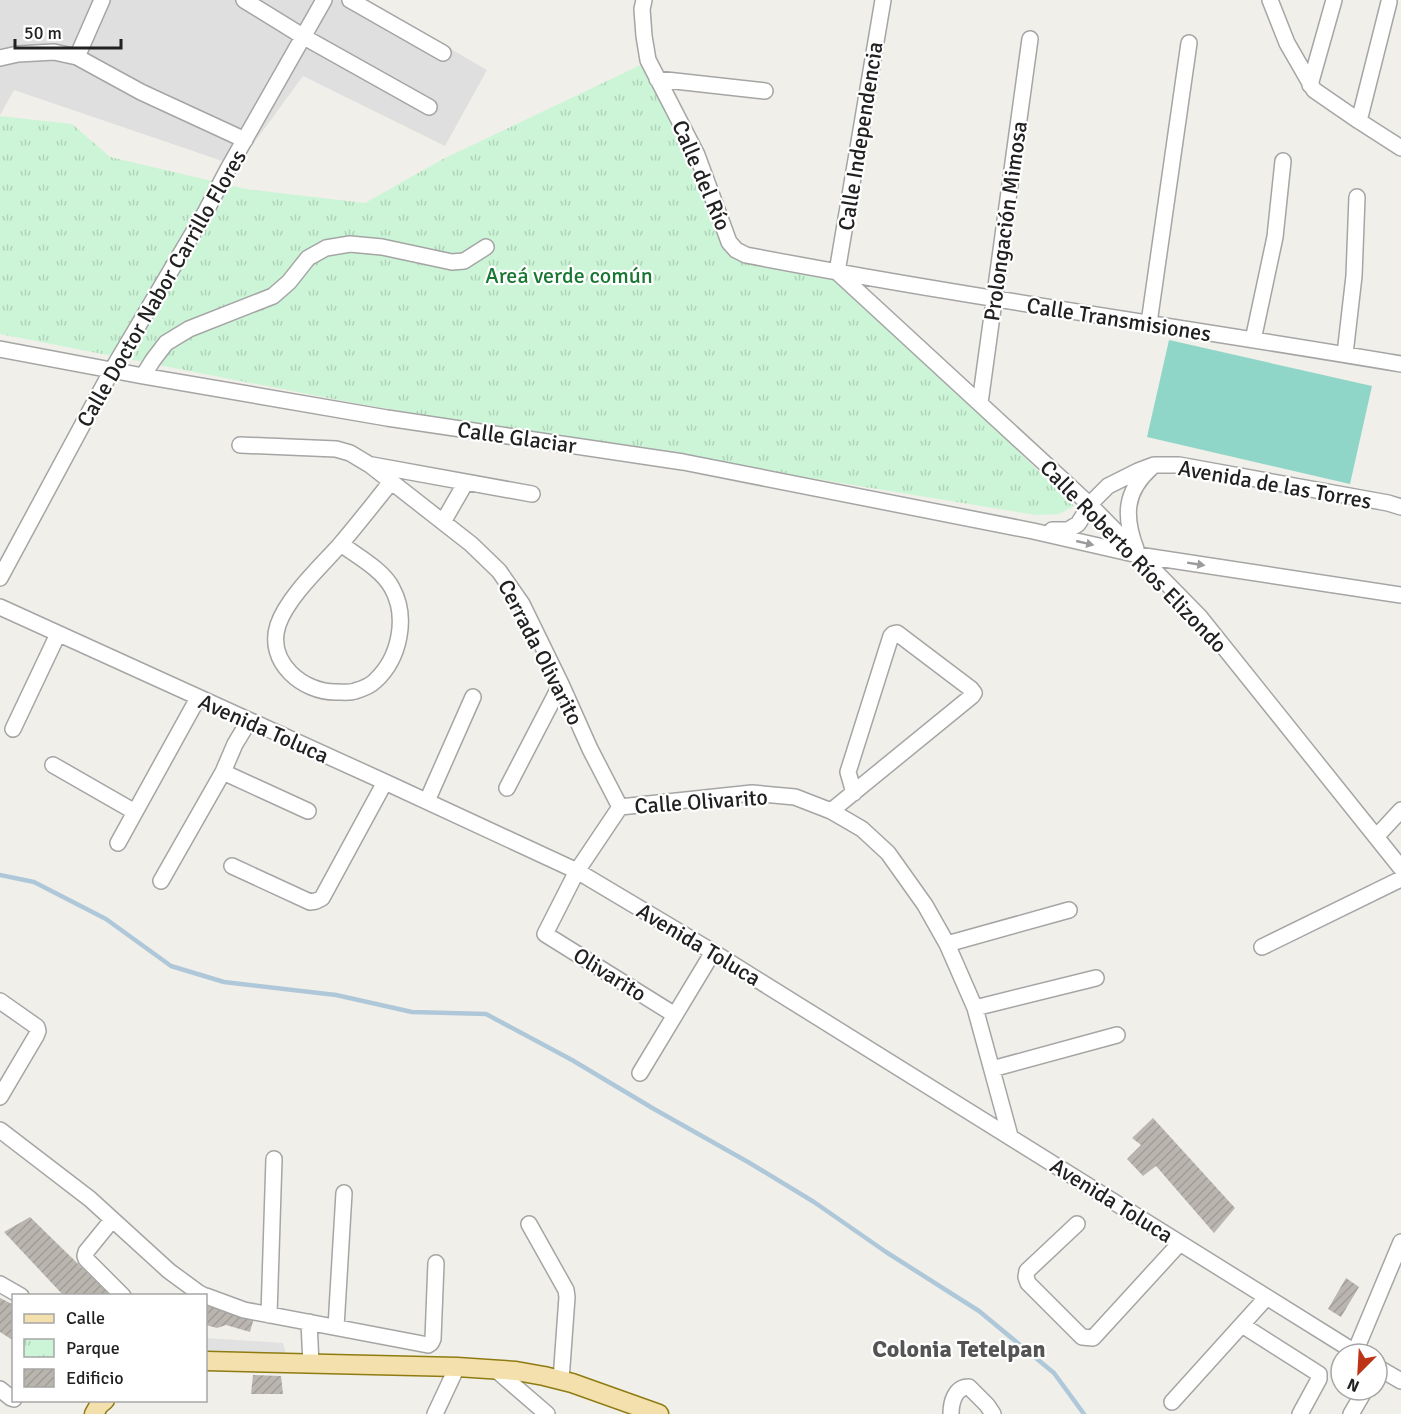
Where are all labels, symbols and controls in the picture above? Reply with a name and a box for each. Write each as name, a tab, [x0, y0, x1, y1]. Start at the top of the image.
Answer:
scale bar	[15, 12, 122, 50]
text: 50 m	[24, 22, 62, 44]
street label: Calle Independencia	[832, 40, 889, 232]
street label: Calle del Río	[666, 116, 737, 234]
street label: Prolongación Mimosa	[978, 119, 1033, 323]
street label: Calle Doctor Nabor Carrillo Flores	[71, 145, 252, 432]
park label: Areá verde común	[485, 262, 653, 289]
street label: Calle Transmisiones	[1025, 292, 1213, 347]
street label: Calle Glaciar	[456, 416, 578, 459]
street label: Calle Roberto Ríos Elizondo	[1034, 454, 1233, 658]
street label: Avenida de las Torres	[1176, 454, 1374, 515]
one-way arrow	[1076, 539, 1095, 548]
one-way arrow	[1186, 559, 1205, 568]
street label: Cerrada Olivarito	[492, 575, 589, 730]
street label: Avenida Toluca	[195, 688, 333, 769]
street label: Calle Olivarito	[633, 783, 769, 820]
street label: Avenida Toluca	[632, 897, 766, 992]
street label: Olivarito	[568, 942, 651, 1007]
street label: Avenida Toluca	[1045, 1152, 1178, 1249]
legend	[12, 1294, 207, 1402]
text: Calle	[66, 1307, 105, 1329]
district label: Colonia Tetelpan	[872, 1334, 1046, 1364]
text: Parque	[66, 1337, 120, 1359]
north arrow	[1329, 1342, 1389, 1402]
text: Edificio	[66, 1367, 124, 1389]
text: N	[1344, 1373, 1362, 1396]

